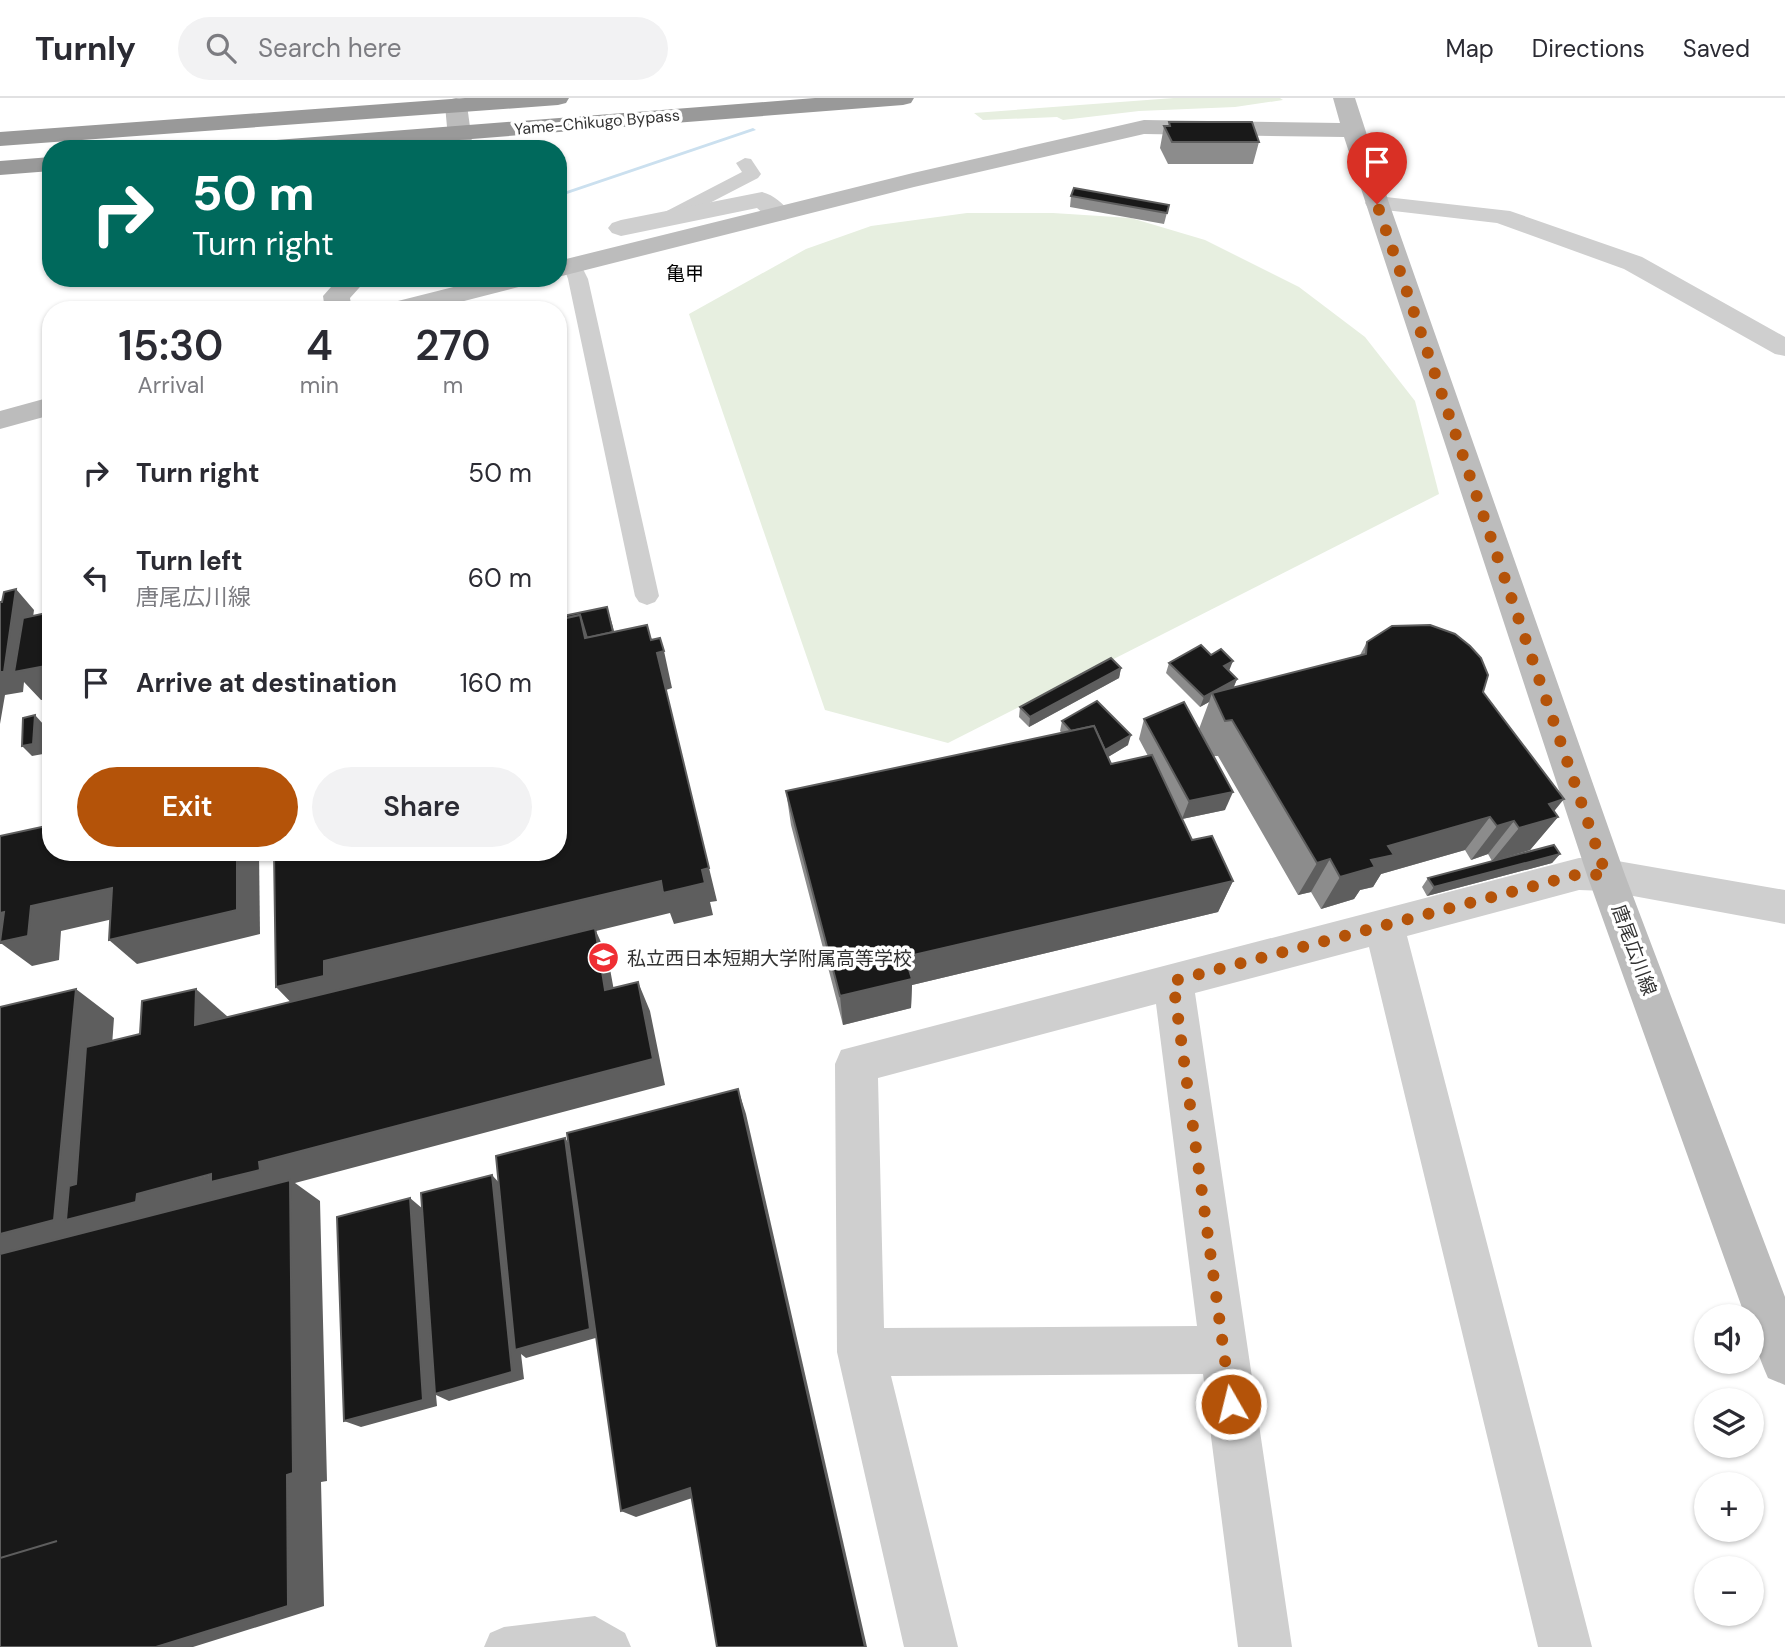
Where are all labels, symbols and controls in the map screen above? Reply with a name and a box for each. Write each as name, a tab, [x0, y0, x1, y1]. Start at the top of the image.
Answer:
search box	[178, 17, 668, 80]
text: Turnly	[35, 27, 136, 70]
icon: search	[202, 29, 240, 67]
text: Search here	[258, 31, 401, 65]
text: Map	[1446, 33, 1494, 64]
text: Directions	[1532, 33, 1645, 64]
text: Saved	[1683, 33, 1750, 64]
street label: Yame-Chikugo Bypass	[513, 104, 681, 140]
pin	[1347, 132, 1407, 204]
icon: arrive	[1358, 143, 1396, 181]
text: 50 m	[192, 161, 315, 225]
icon: right	[77, 168, 168, 259]
text: Turn right	[192, 223, 334, 265]
district label: 亀甲	[666, 261, 704, 286]
text: 15:30	[118, 318, 223, 373]
text: 4	[306, 318, 333, 373]
text: 270	[415, 318, 491, 373]
text: Arrival	[137, 370, 204, 400]
text: min	[300, 370, 339, 400]
text: m	[443, 370, 463, 400]
icon: right	[77, 454, 115, 492]
text: Turn right	[136, 456, 260, 490]
text: 50 m	[468, 456, 532, 490]
text: Turn left	[136, 544, 243, 578]
icon: left	[77, 559, 115, 597]
text: 60 m	[468, 561, 532, 595]
text: 唐尾広川線	[136, 582, 251, 612]
icon: arrive	[77, 664, 115, 702]
text: Arrive at destination	[136, 666, 397, 700]
text: 160 m	[460, 666, 532, 700]
button: Exit	[77, 767, 298, 847]
button: Share	[312, 767, 532, 847]
street label: 唐尾広川線	[1606, 901, 1662, 999]
school or university icon: 私立西日本短期大学附属高等学校	[587, 941, 621, 975]
place label: 私立西日本短期大学附属高等学校	[627, 946, 912, 971]
map controls	[1694, 1304, 1764, 1626]
button: sound	[1694, 1304, 1764, 1374]
position arrow	[1194, 1367, 1268, 1441]
button: layers	[1694, 1388, 1764, 1458]
button: +	[1694, 1472, 1764, 1542]
button: −	[1694, 1556, 1764, 1626]

